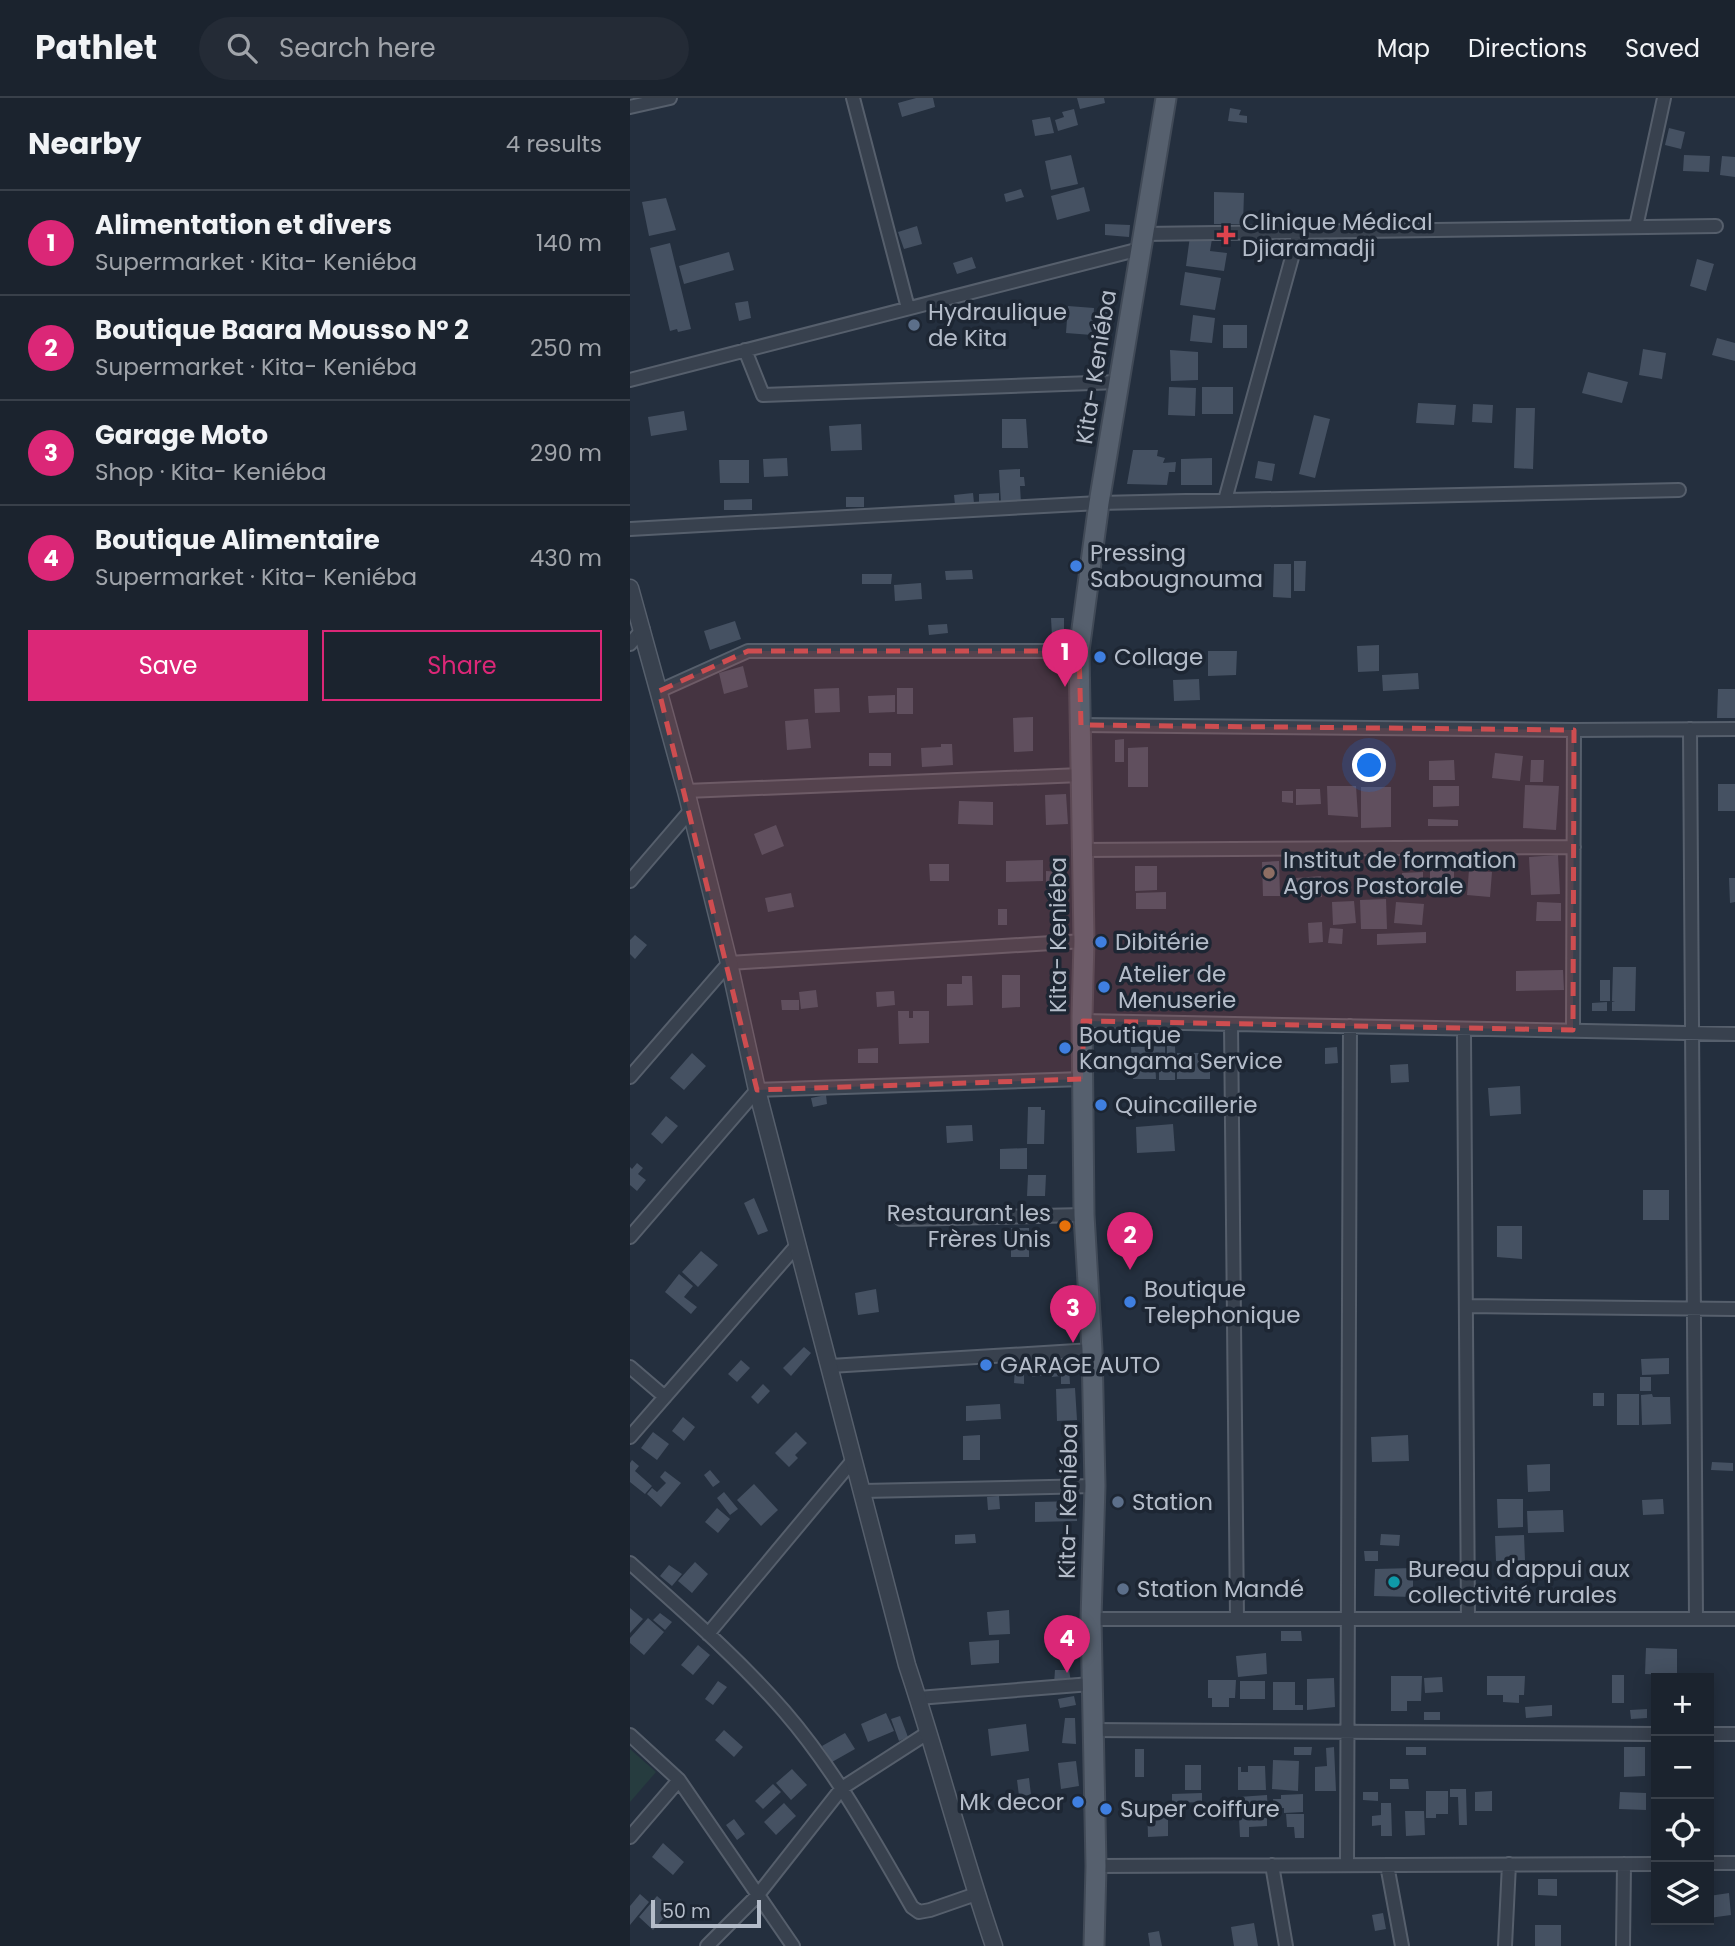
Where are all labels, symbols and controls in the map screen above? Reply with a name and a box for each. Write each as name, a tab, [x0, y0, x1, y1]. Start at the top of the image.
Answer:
search box	[199, 17, 689, 80]
text: Pathlet	[35, 24, 157, 71]
icon: search	[223, 29, 261, 67]
text: Search here	[279, 30, 436, 66]
text: Map	[1377, 32, 1430, 65]
text: Directions	[1468, 32, 1587, 65]
text: Saved	[1625, 32, 1700, 65]
text: Nearby	[28, 122, 142, 165]
text: 4 results	[506, 128, 602, 160]
place label: Clinique Médical Djiaramadji	[1242, 206, 1433, 264]
text: Alimentation et divers	[95, 207, 392, 243]
marker: Clinique Médical Djiaramadji	[1216, 225, 1236, 245]
text: 1	[47, 227, 55, 259]
text: 140 m	[536, 227, 602, 259]
text: Supermarket · Kita- Keniéba	[95, 246, 417, 278]
street label: Kita- Keniéba	[1068, 287, 1124, 447]
place label: Hydraulique de Kita	[928, 296, 1067, 354]
text: Boutique Baara Mousso N° 2	[95, 312, 469, 348]
marker: Hydraulique de Kita	[906, 317, 922, 333]
text: 2	[44, 332, 58, 364]
text: 250 m	[530, 332, 602, 364]
text: Supermarket · Kita- Keniéba	[95, 351, 417, 383]
text: Garage Moto	[95, 417, 268, 453]
text: 3	[44, 437, 58, 469]
text: 290 m	[530, 437, 602, 469]
text: Shop · Kita- Keniéba	[95, 456, 327, 488]
text: Boutique Alimentaire	[95, 522, 380, 558]
place label: Pressing Sabougnouma	[1090, 537, 1263, 595]
text: 4	[43, 542, 59, 574]
text: 430 m	[530, 542, 602, 574]
marker: Pressing Sabougnouma	[1068, 558, 1084, 574]
text: Supermarket · Kita- Keniéba	[95, 561, 417, 593]
pin: 1	[1042, 629, 1088, 687]
button: Save	[28, 630, 308, 701]
button: Share	[322, 630, 602, 701]
place label: Collage	[1114, 641, 1203, 673]
marker: Collage	[1092, 649, 1108, 665]
your location	[1352, 748, 1386, 782]
place label: Institut de formation Agros Pastorale	[1283, 844, 1517, 902]
street label: Kita- Keniéba	[1042, 857, 1074, 1013]
marker: Institut de formation Agros Pastorale	[1261, 865, 1277, 881]
place label: Dibitérie	[1115, 926, 1209, 958]
marker: Dibitérie	[1093, 934, 1109, 950]
place label: Atelier de Menuserie	[1118, 958, 1236, 1016]
marker: Atelier de Menuserie	[1096, 979, 1112, 995]
place label: Boutique Kangama Service	[1079, 1019, 1283, 1077]
marker: Boutique Kangama Service	[1057, 1040, 1073, 1056]
place label: Quincaillerie	[1115, 1089, 1257, 1121]
marker: Quincaillerie	[1093, 1097, 1109, 1113]
place label: Restaurant les Frères Unis	[887, 1197, 1051, 1255]
pin: 2	[1107, 1212, 1153, 1270]
marker: Restaurant les Frères Unis	[1057, 1218, 1073, 1234]
place label: Boutique Telephonique	[1144, 1273, 1301, 1331]
pin: 3	[1050, 1285, 1096, 1343]
marker: Boutique Telephonique	[1122, 1294, 1138, 1310]
place label: GARAGE AUTO	[1000, 1349, 1160, 1381]
marker: GARAGE AUTO	[978, 1357, 994, 1373]
street label: Kita- Keniéba	[1051, 1423, 1085, 1579]
place label: Station	[1132, 1486, 1213, 1518]
marker: Station	[1110, 1494, 1126, 1510]
place label: Bureau d'appui aux collectivité rurales	[1408, 1553, 1630, 1611]
place label: Station Mandé	[1137, 1573, 1304, 1605]
marker: Bureau d'appui aux collectivité rurales	[1386, 1574, 1402, 1590]
marker: Station Mandé	[1115, 1581, 1131, 1597]
pin: 4	[1044, 1615, 1090, 1673]
map controls	[1651, 1673, 1714, 1925]
button: +	[1651, 1673, 1714, 1736]
button: −	[1651, 1736, 1714, 1799]
place label: Mk decor	[959, 1786, 1064, 1818]
place label: Super coiffure	[1120, 1793, 1280, 1825]
marker: Mk decor	[1070, 1794, 1086, 1810]
button: locate	[1651, 1799, 1714, 1862]
marker: Super coiffure	[1098, 1801, 1114, 1817]
button: layers	[1651, 1862, 1714, 1925]
scale bar	[651, 1897, 761, 1929]
text: 50 m	[662, 1898, 711, 1925]

